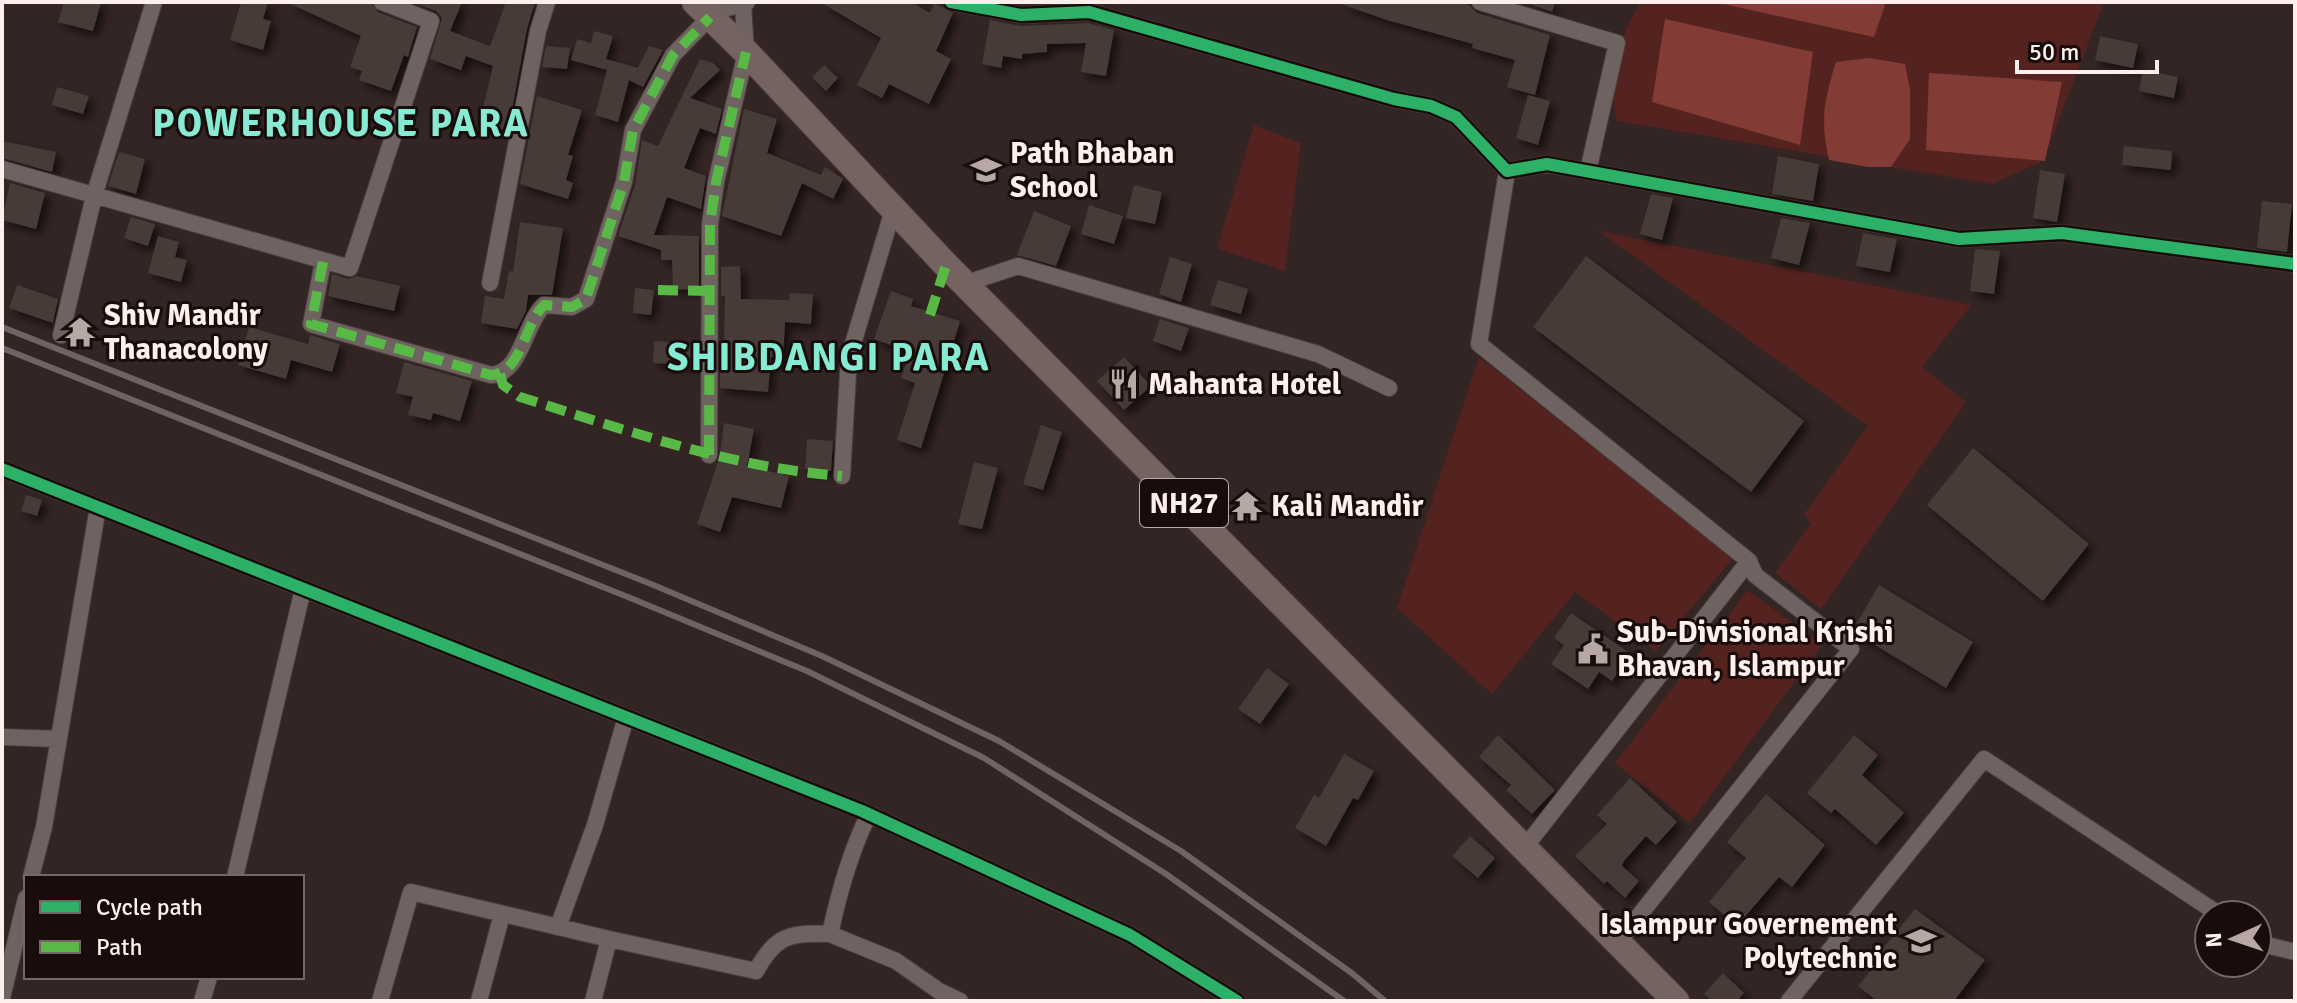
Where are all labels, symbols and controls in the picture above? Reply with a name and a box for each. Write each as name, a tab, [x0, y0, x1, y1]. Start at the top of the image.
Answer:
scale bar	[2017, 24, 2157, 74]
text: 50 m	[2029, 37, 2079, 67]
district label: POWERHOUSE PARA	[152, 100, 530, 147]
place label: Path Bhaban School	[1010, 135, 1174, 206]
school or university icon: Path Bhaban School	[969, 153, 1003, 187]
place label: Shiv Mandir Thanacolony	[104, 297, 268, 368]
temple icon: Shiv Mandir Thanacolony	[63, 315, 97, 349]
district label: SHIBDANGI PARA	[667, 334, 991, 381]
place label: Mahanta Hotel	[1148, 366, 1341, 403]
restaurant icon: Mahanta Hotel	[1107, 367, 1141, 401]
road number: NH27	[1140, 479, 1228, 527]
place label: Kali Mandir	[1271, 488, 1423, 525]
temple icon: Kali Mandir	[1230, 489, 1264, 523]
place label: Sub-Divisional Krishi Bhavan, Islampur	[1617, 614, 1893, 685]
public building icon: Sub-Divisional Krishi Bhavan, Islampur	[1576, 632, 1610, 666]
legend	[24, 875, 304, 979]
text: Cycle path	[96, 892, 203, 922]
north arrow	[2193, 899, 2273, 979]
place label: Islampur Governement Polytechnic	[1600, 906, 1897, 977]
school or university icon: Islampur Governement Polytechnic	[1904, 924, 1938, 958]
text: Path	[96, 932, 142, 962]
text: N	[2200, 932, 2227, 948]

